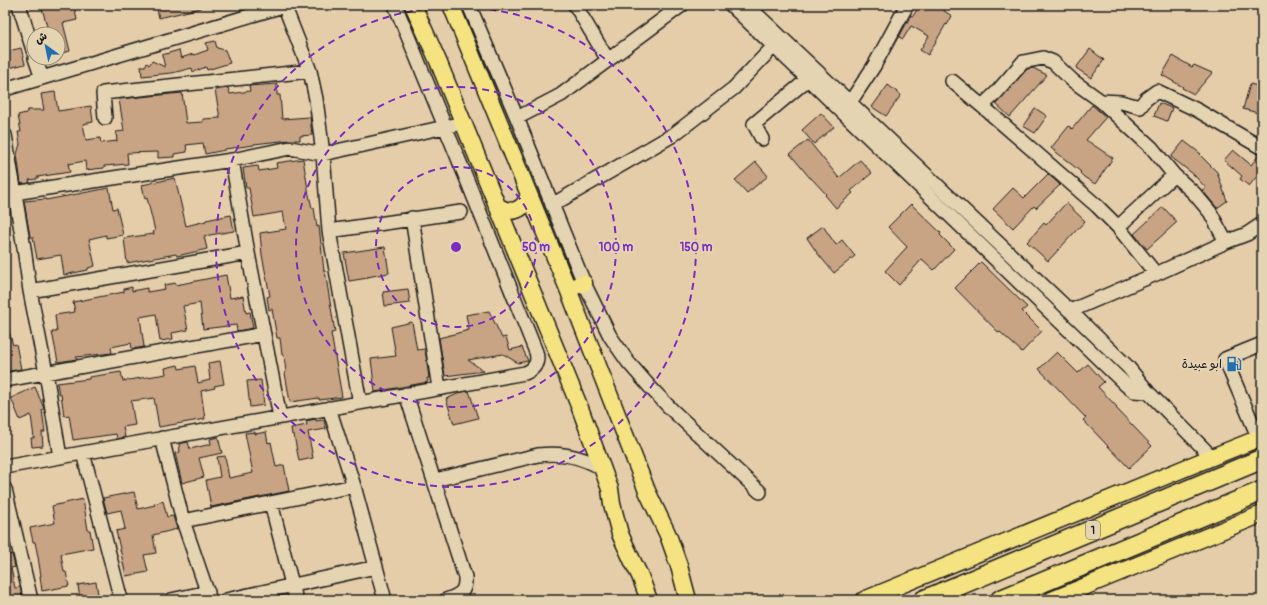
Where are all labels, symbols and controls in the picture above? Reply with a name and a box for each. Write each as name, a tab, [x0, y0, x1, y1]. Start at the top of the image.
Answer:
north arrow	[26, 26, 66, 66]
text: ش	[32, 29, 49, 47]
centre of rings	[449, 240, 463, 254]
text: 50 m	[522, 240, 550, 255]
text: 100 m	[599, 240, 634, 255]
text: 150 m	[680, 240, 713, 255]
fuel station icon: ابو عبيدة	[1225, 355, 1243, 373]
place label: ابو عبيدة	[1182, 357, 1222, 372]
road number: 1	[1086, 521, 1100, 539]

